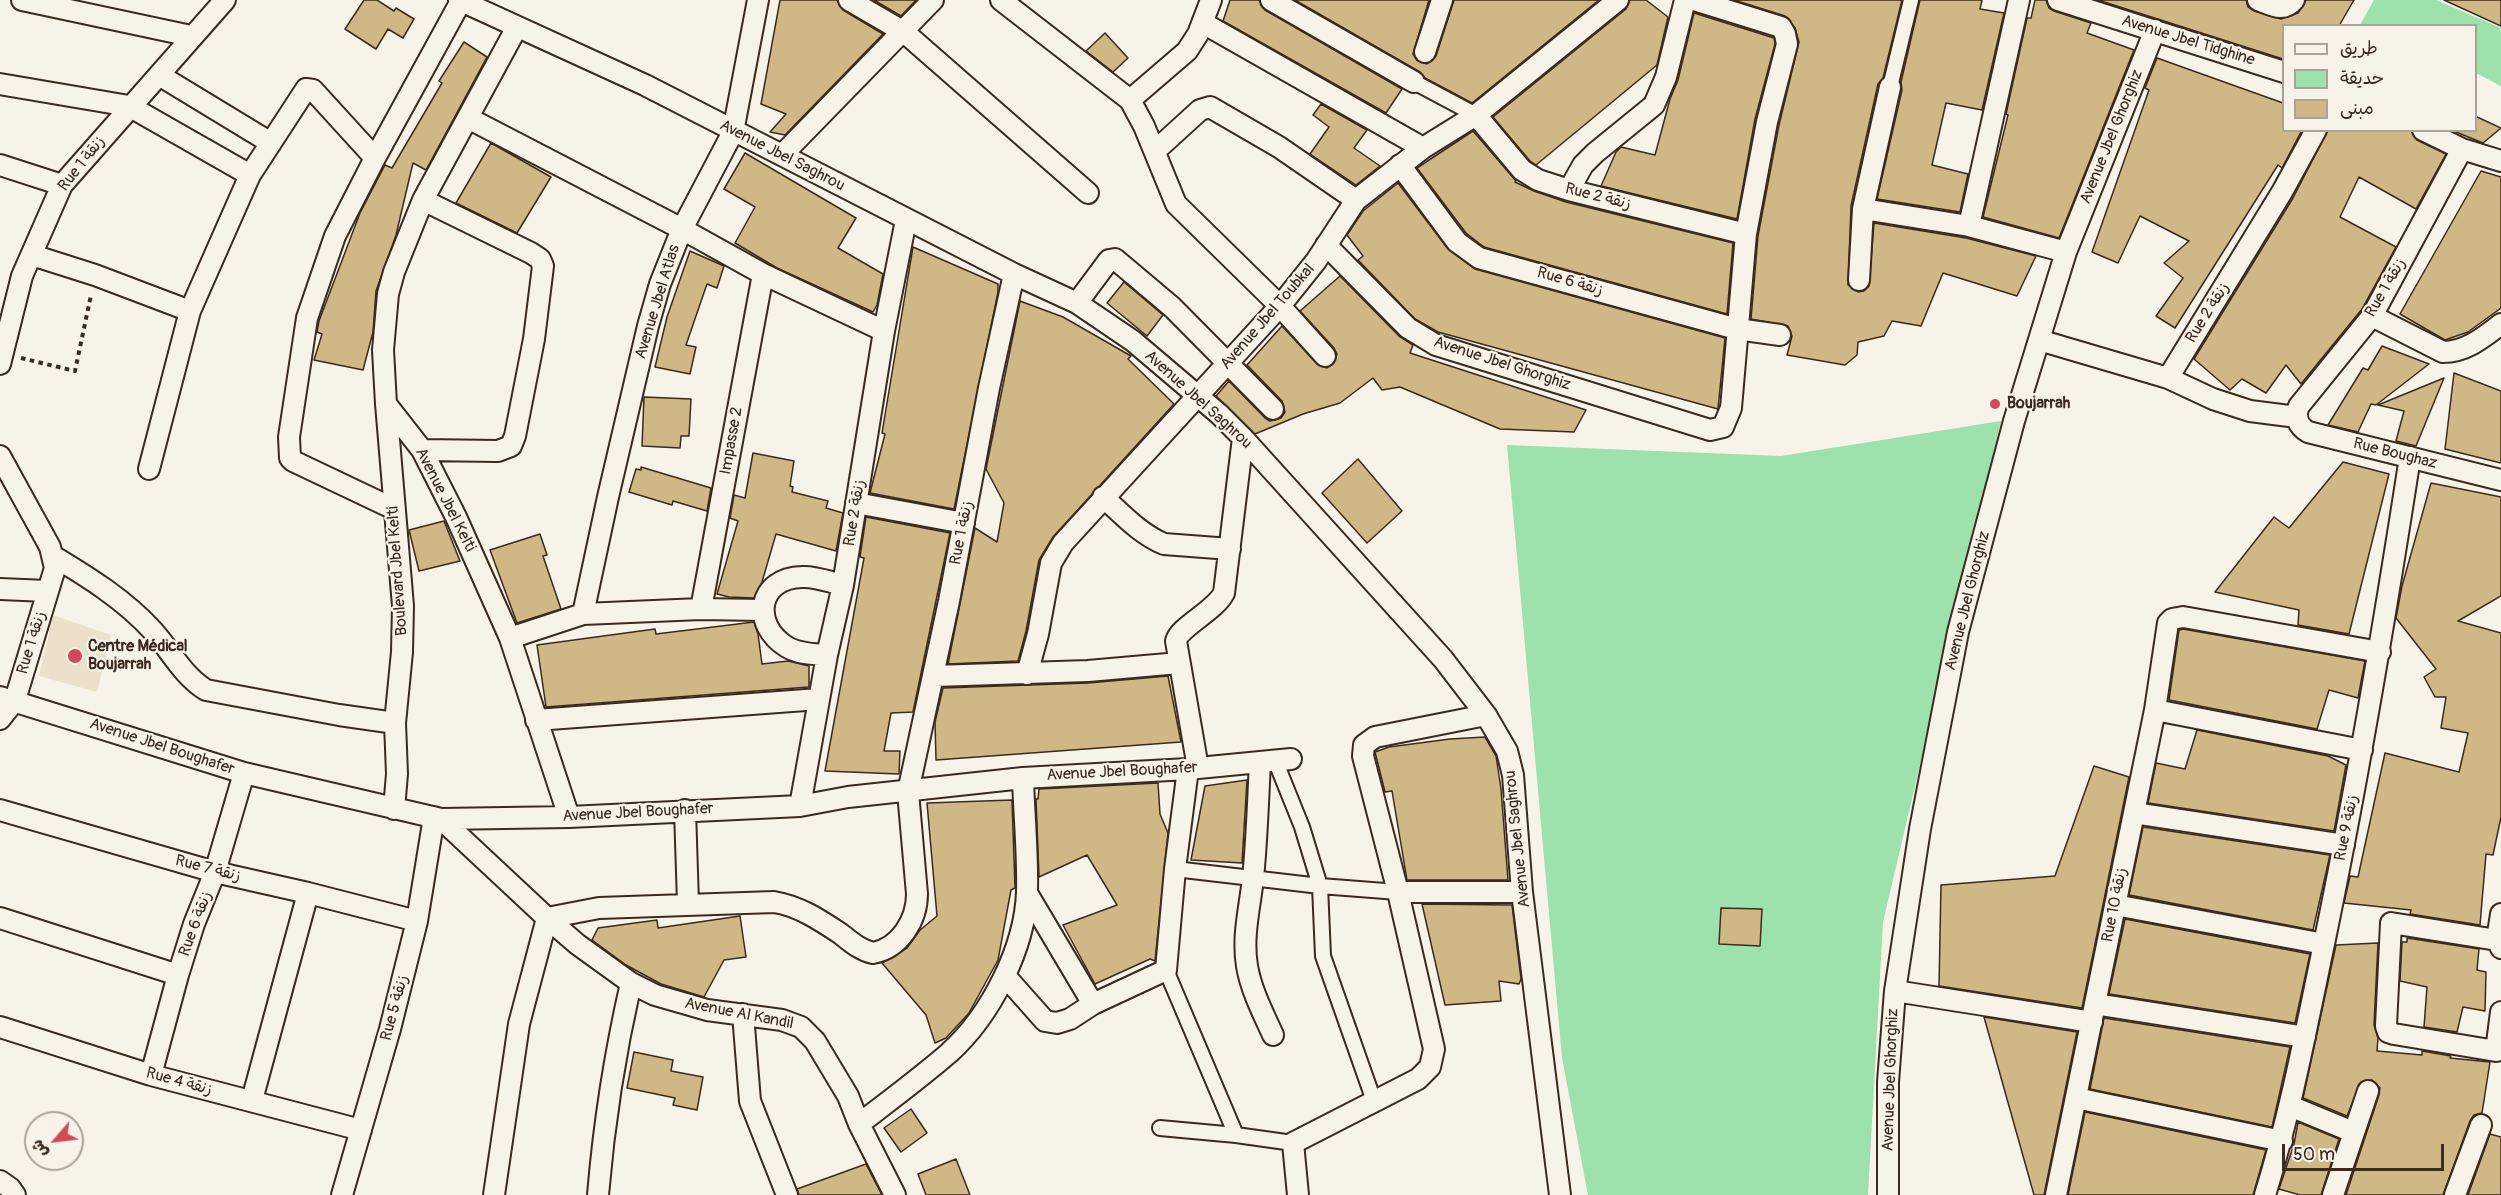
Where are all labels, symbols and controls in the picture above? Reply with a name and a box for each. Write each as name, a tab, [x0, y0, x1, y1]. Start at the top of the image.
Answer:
street label: Avenue Jbel Tidghine	[2119, 12, 2257, 70]
legend	[2282, 24, 2477, 132]
text: طريق	[2340, 37, 2378, 60]
street label: Avenue Jbel Ghorghiz	[2076, 67, 2148, 207]
text: حديقة	[2340, 67, 2384, 90]
text: مبنى	[2340, 97, 2374, 120]
street label: Avenue Jbel Saghrou	[716, 116, 848, 196]
street label: Rue 1 زنقة	[55, 133, 109, 195]
street label: Rue 2 زنقة	[1563, 180, 1633, 214]
street label: Avenue Jbel Atlas	[631, 242, 685, 362]
street label: Rue 1 زنقة	[2362, 255, 2410, 321]
street label: Avenue Jbel Toubkal	[1217, 260, 1319, 374]
street label: Rue 6 زنقة	[1535, 263, 1605, 301]
street label: Rue 2 زنقة	[2182, 279, 2234, 347]
street label: Avenue Jbel Ghorghiz	[1431, 333, 1573, 395]
street label: Avenue Jbel Saghrou	[1140, 347, 1256, 453]
place label: Boujarrah	[2007, 394, 2070, 414]
marker: Boujarrah	[1988, 397, 2002, 411]
street label: Impasse 2	[717, 406, 747, 476]
street label: Rue Boughaz	[2351, 434, 2439, 474]
street label: Avenue Jbel Kelti	[411, 445, 479, 555]
street label: Rue 2 زنقة	[840, 478, 870, 548]
street label: Rue 1 زنقة	[946, 499, 978, 567]
street label: Boulevard Jbel Kelti	[384, 505, 412, 637]
street label: Avenue Jbel Ghorghiz	[1941, 529, 1995, 673]
street label: Rue 1 زنقة	[13, 609, 51, 677]
place label: Centre Médical Boujarrah	[88, 637, 188, 675]
marker: Centre Médical Boujarrah	[66, 647, 84, 665]
street label: Avenue Jbel Boughafer	[87, 714, 237, 780]
street label: Avenue Jbel Boughafer	[1046, 758, 1198, 786]
street label: Avenue Jbel Saghrou	[1501, 769, 1535, 909]
street label: Rue 9 زنقة	[2331, 793, 2363, 863]
street label: Avenue Jbel Boughafer	[562, 799, 714, 827]
street label: Rue 7 زنقة	[173, 852, 243, 886]
street label: Rue 10 زنقة	[2098, 866, 2132, 944]
street label: Rue 6 زنقة	[175, 889, 217, 959]
street label: Rue 5 زنقة	[377, 973, 413, 1043]
street label: Avenue Al Kandil	[683, 994, 795, 1034]
street label: Avenue Jbel Ghorghiz	[1879, 1008, 1903, 1152]
street label: Rue 4 زنقة	[144, 1064, 214, 1100]
north arrow	[24, 1111, 84, 1171]
scale bar	[2285, 1132, 2447, 1170]
text: ش	[27, 1136, 53, 1161]
text: 50 m	[2293, 1143, 2335, 1166]

